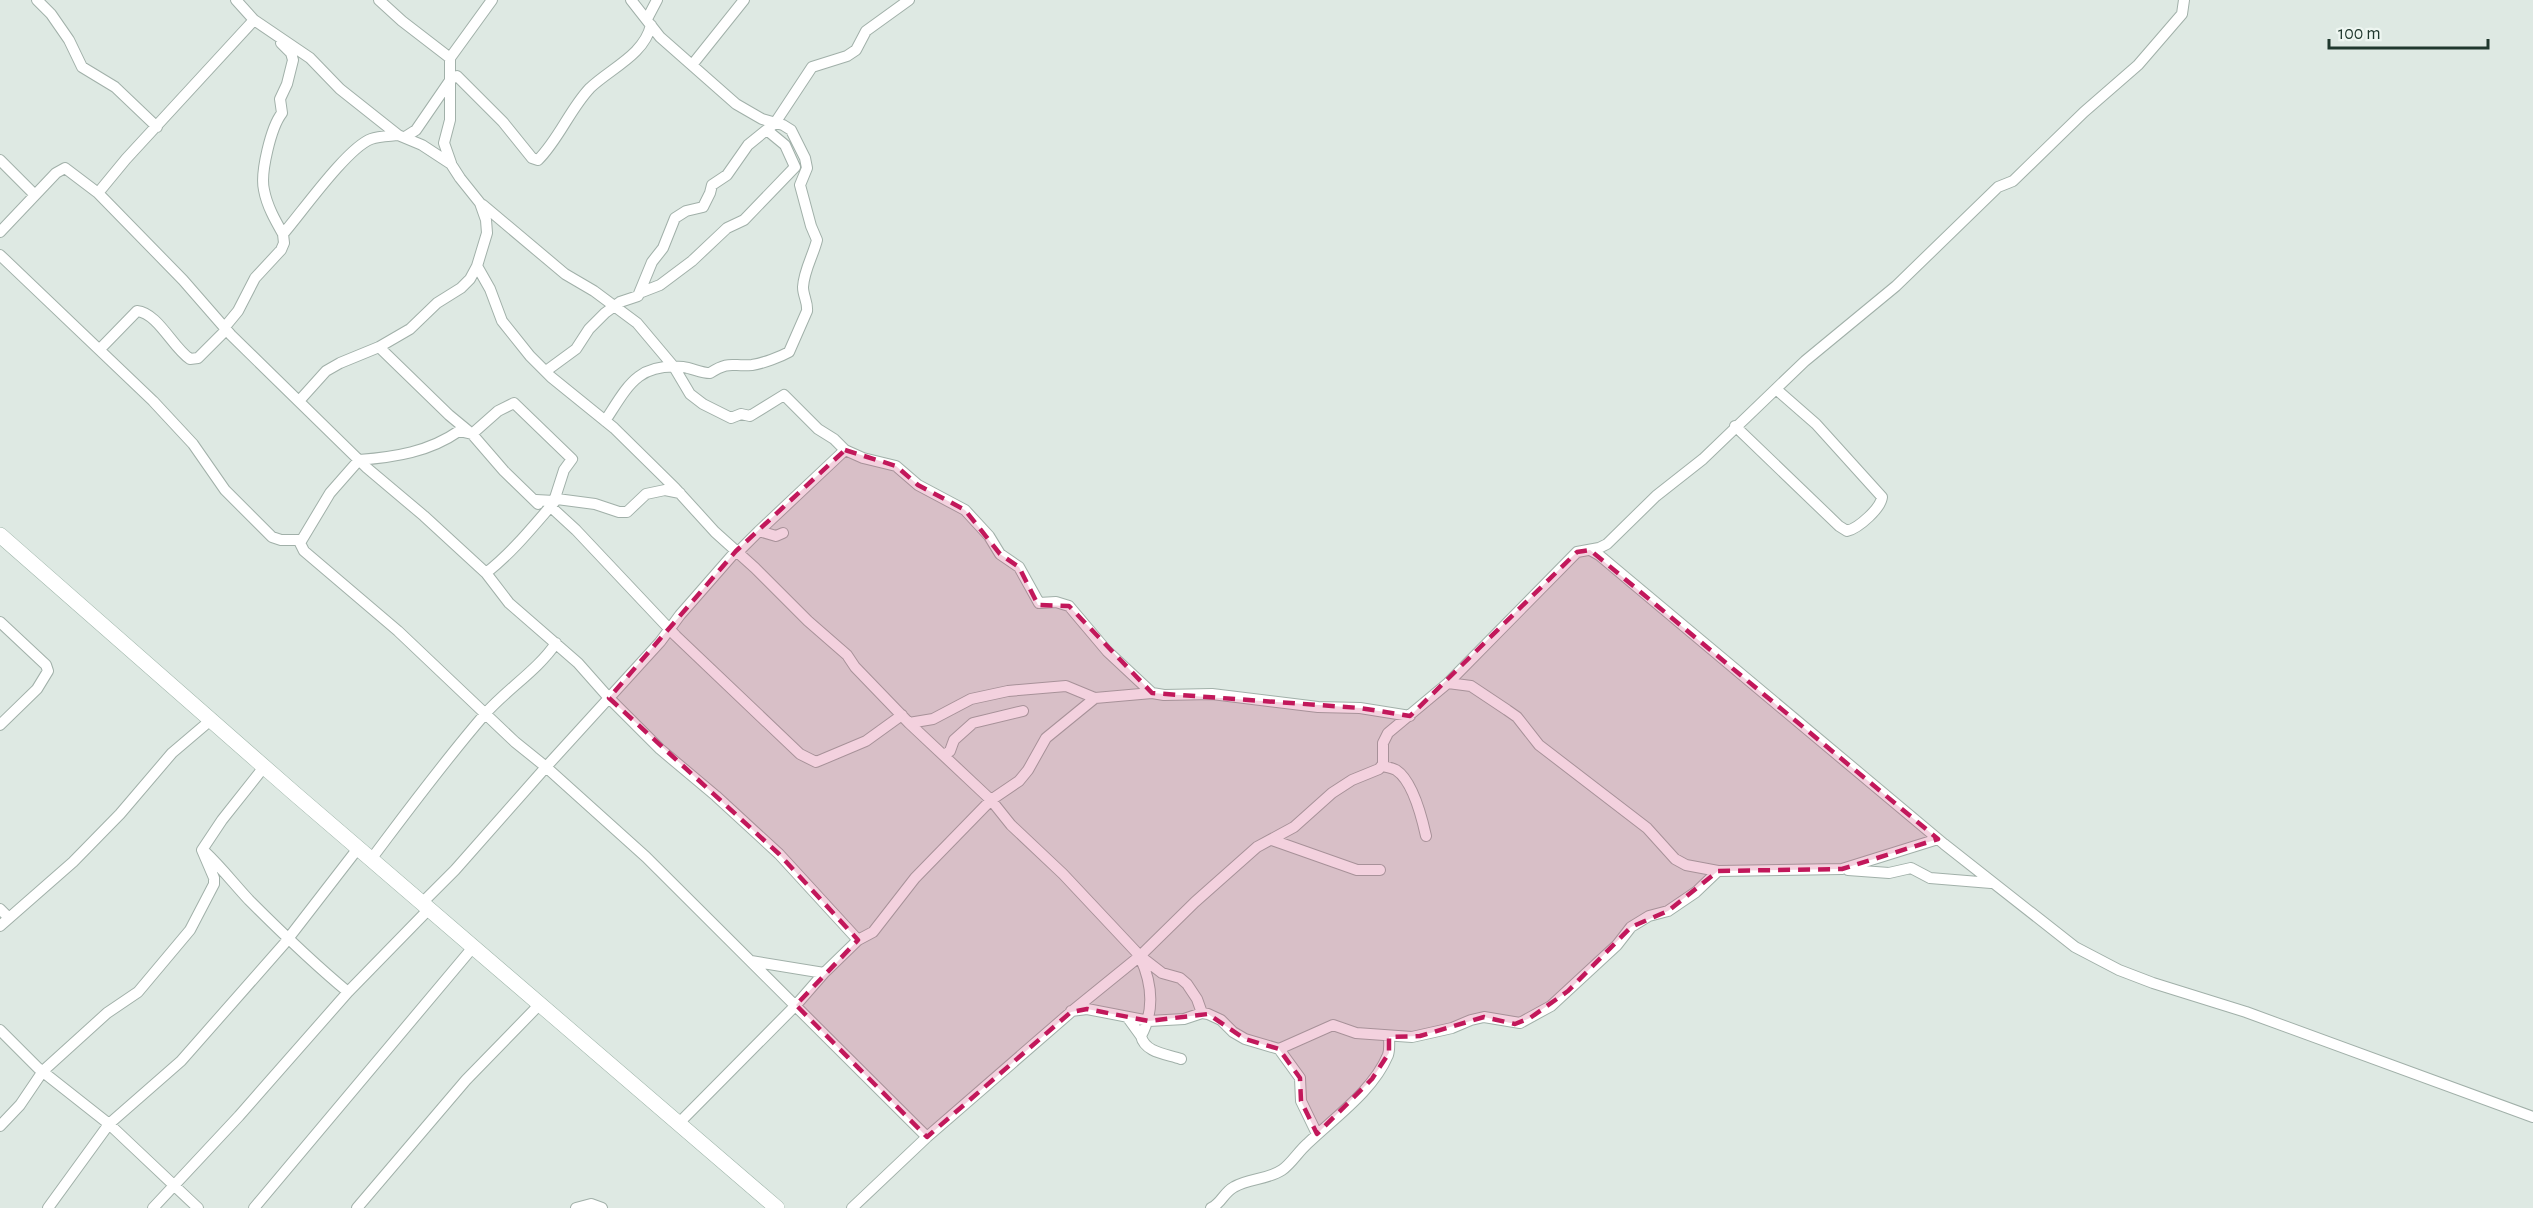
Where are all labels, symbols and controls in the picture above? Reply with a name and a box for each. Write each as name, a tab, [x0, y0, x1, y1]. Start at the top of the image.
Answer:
scale bar	[2329, 12, 2488, 50]
text: 100 m	[2338, 25, 2381, 43]

